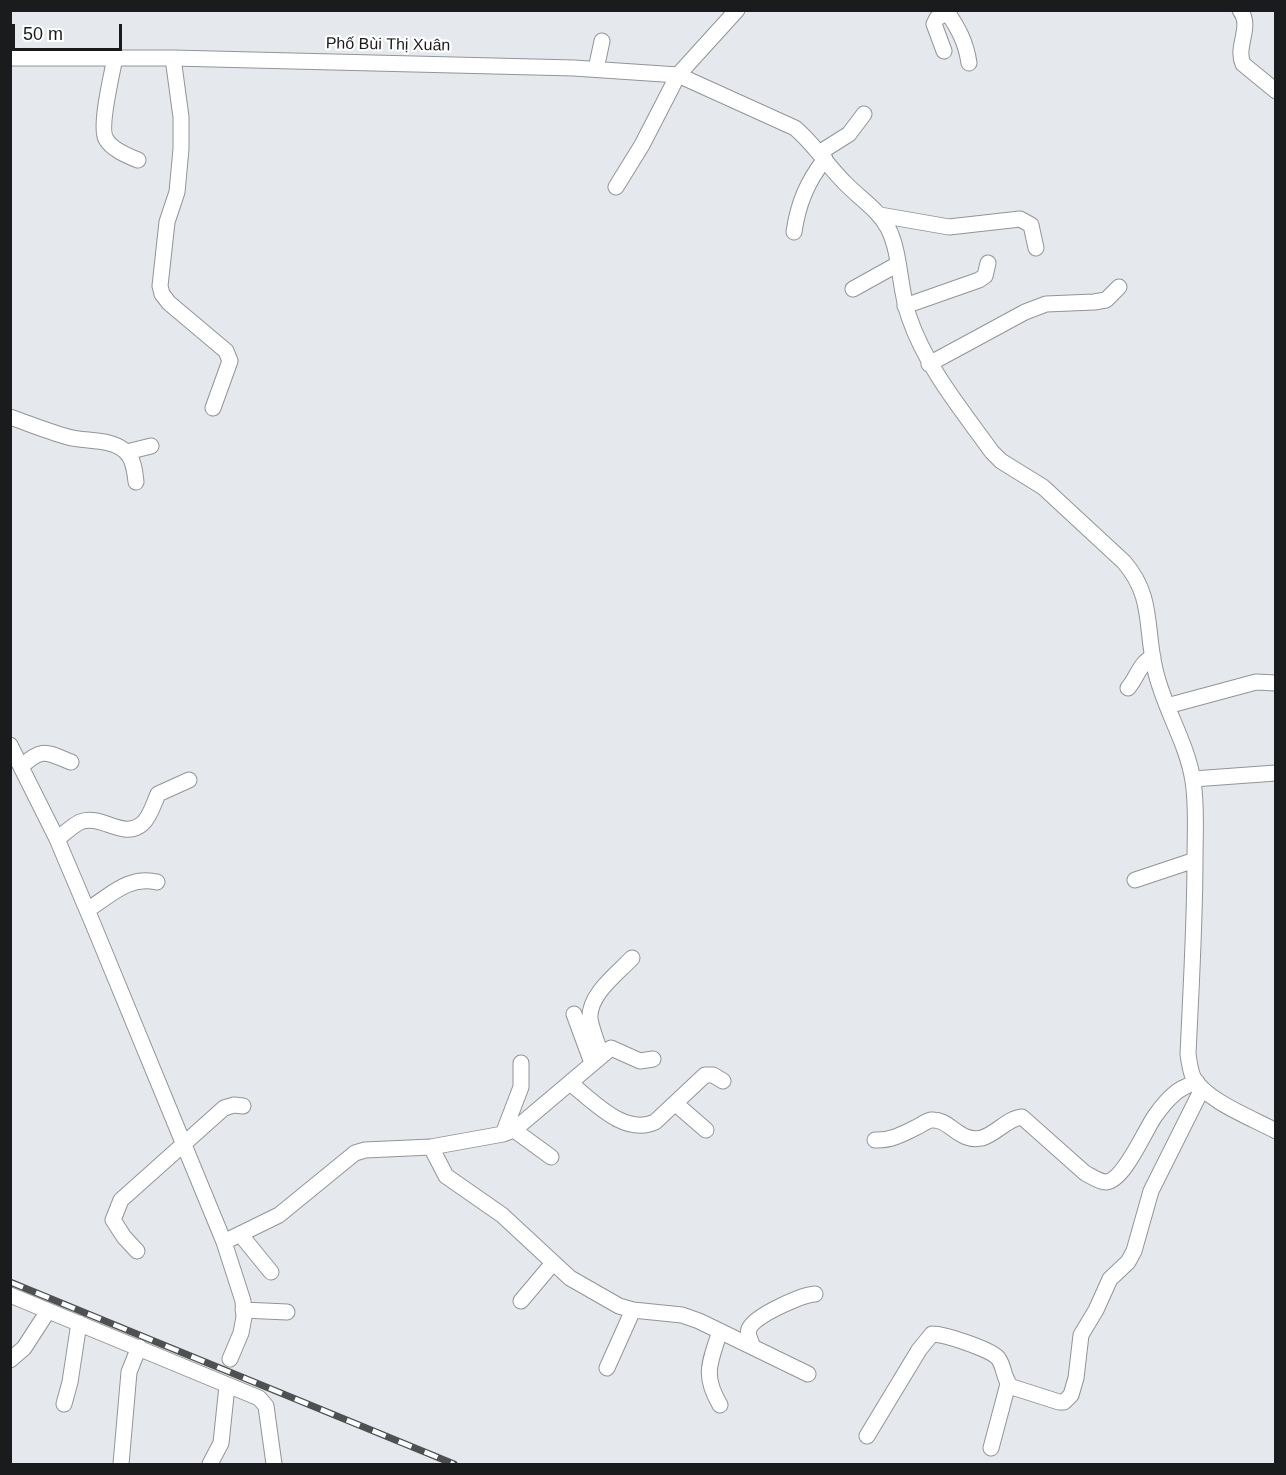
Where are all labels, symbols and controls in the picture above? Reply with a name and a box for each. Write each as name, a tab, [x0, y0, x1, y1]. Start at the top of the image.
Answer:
scale bar	[15, 12, 124, 50]
text: 50 m	[23, 24, 63, 44]
street label: Phố Bùi Thị Xuân	[326, 34, 450, 56]

